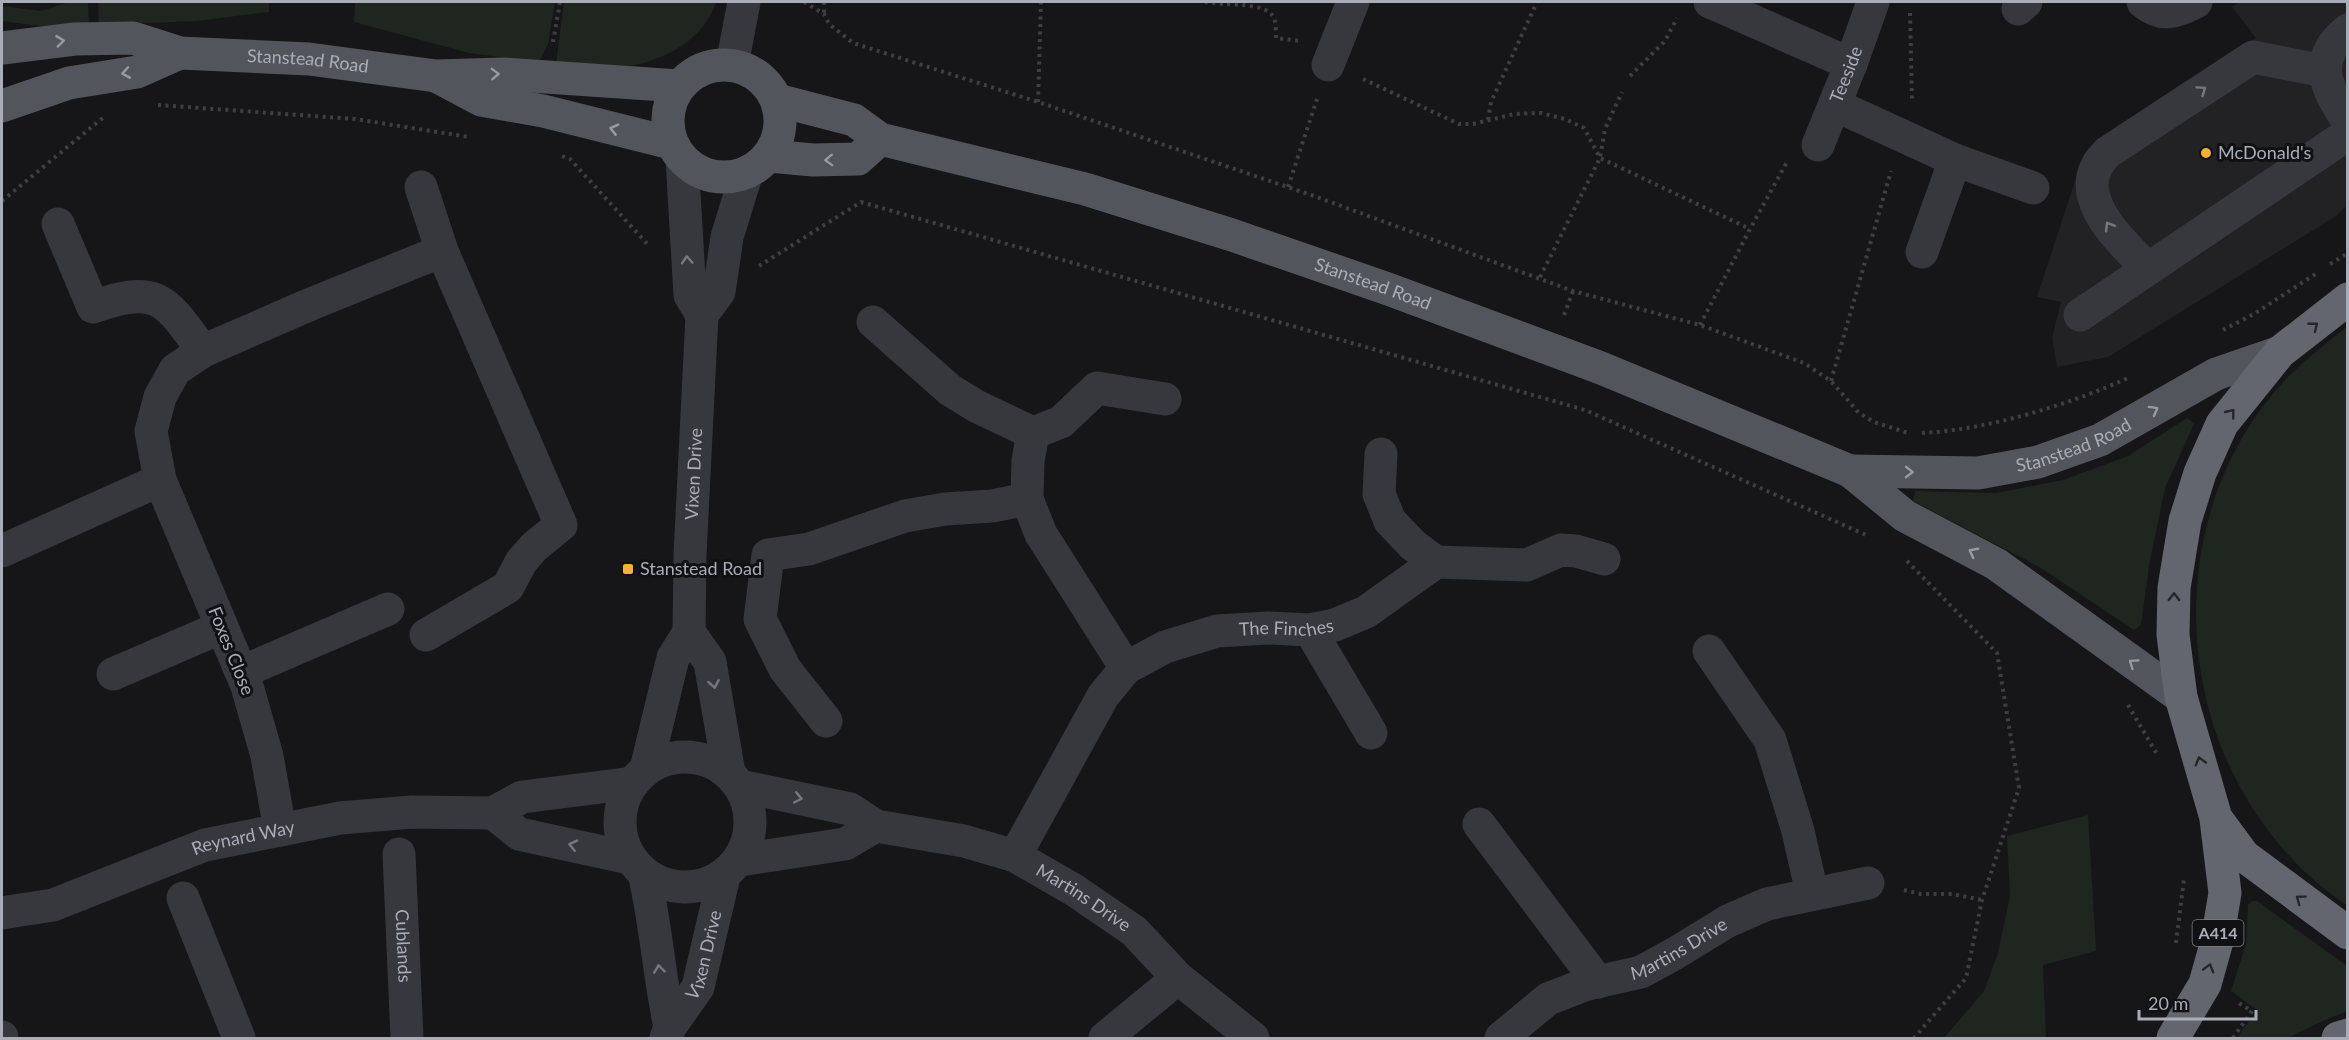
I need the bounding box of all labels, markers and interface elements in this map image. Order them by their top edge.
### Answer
one-way arrow [55,36,64,48]
street label: Teeside [1824,43,1866,106]
street label: Stanstead Road [246,44,370,77]
one-way arrow [121,67,130,79]
one-way arrow [490,68,499,81]
one-way arrow [2195,86,2206,97]
one-way arrow [609,124,619,137]
place label: McDonald's [2218,141,2312,163]
marker: McDonald's [2199,146,2213,160]
one-way arrow [825,153,834,166]
one-way arrow [2104,222,2116,232]
street label: Stanstead Road [1312,252,1435,314]
one-way arrow [681,255,694,264]
one-way arrow [2307,322,2318,333]
one-way arrow [2148,405,2158,417]
one-way arrow [2224,409,2235,420]
street label: Stanstead Road [2014,413,2135,476]
street label: Vixen Drive [680,427,706,520]
one-way arrow [1904,466,1913,478]
one-way arrow [1969,548,1980,559]
place label: Stanstead Road [640,557,762,579]
marker: Stanstead Road [621,562,635,576]
one-way arrow [2168,592,2180,601]
street label: Foxes Close [204,603,260,698]
street label: The Finches [1238,614,1336,640]
one-way arrow [2129,659,2140,670]
one-way arrow [707,678,720,688]
one-way arrow [2195,756,2207,767]
one-way arrow [792,791,802,804]
street label: Reynard Way [188,815,297,859]
one-way arrow [569,840,579,853]
street label: Martins Drive [1032,859,1135,936]
one-way arrow [2295,895,2306,906]
street label: Vixen Drive [680,908,726,1004]
street label: Cublands [391,909,417,983]
street label: Martins Drive [1628,912,1731,984]
road number: A414 [2192,920,2244,946]
one-way arrow [2202,963,2214,974]
one-way arrow [653,965,666,974]
scale bar [2139,983,2256,1021]
text: 20 m [2148,992,2188,1014]

